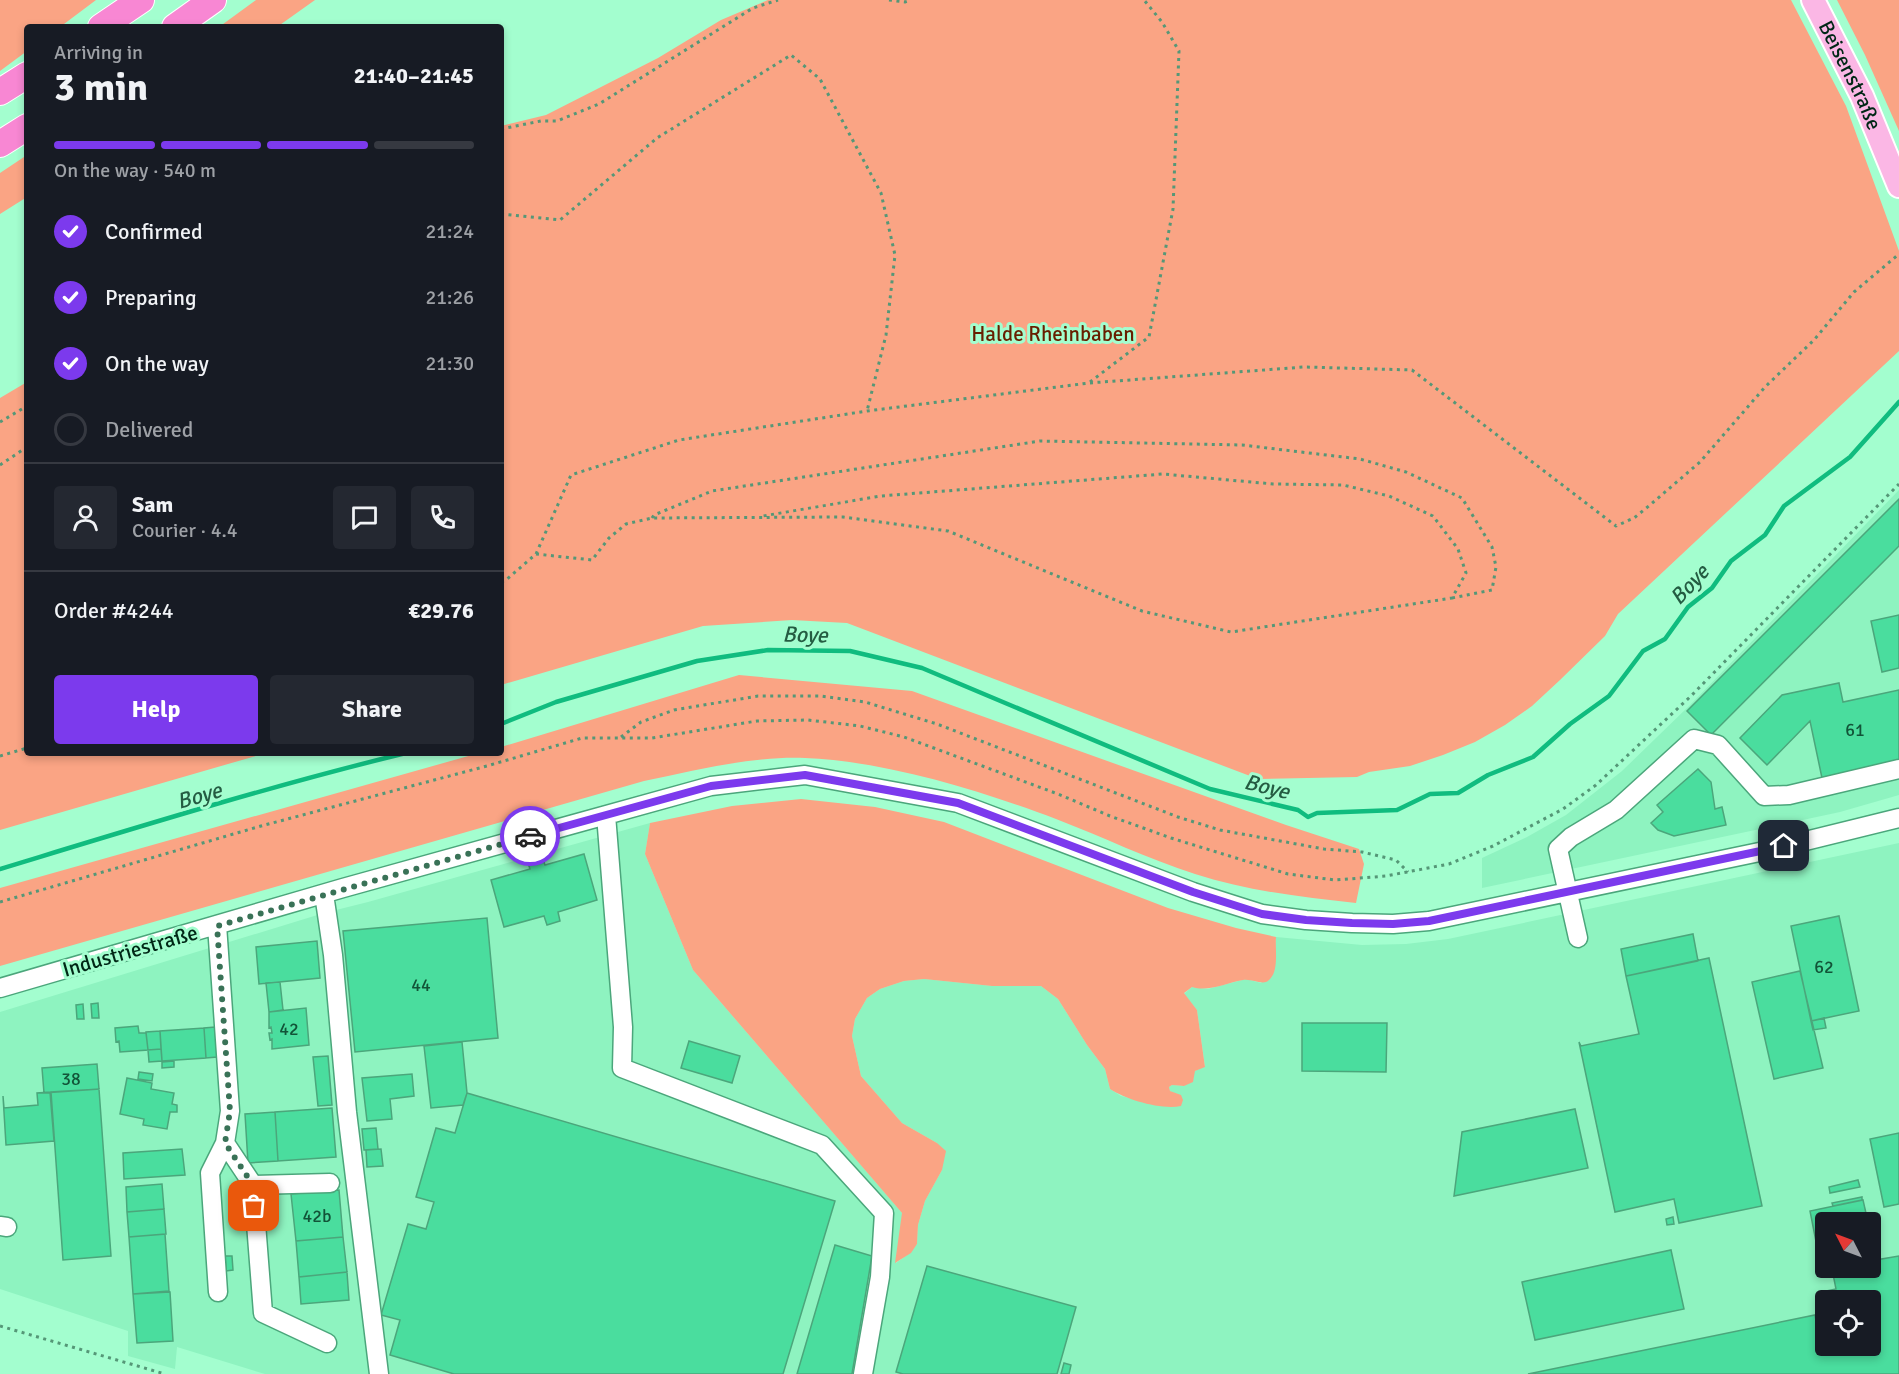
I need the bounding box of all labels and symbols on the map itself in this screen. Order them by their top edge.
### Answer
street label: Beisenstraße [1813,16,1888,134]
park label: Halde Rheinbaben [971,321,1135,347]
water label: Boye [1664,558,1715,610]
water label: Boye [782,621,829,648]
house number: 61 [1845,719,1865,741]
water label: Boye [1242,768,1293,805]
water label: Boye [174,776,226,815]
courier [500,806,560,866]
pin [1758,820,1809,871]
street label: Industriestraße [59,919,201,983]
house number: 62 [1814,956,1834,978]
house number: 44 [411,974,431,996]
house number: 42 [279,1018,299,1040]
house number: 38 [61,1068,81,1090]
pin [228,1180,279,1231]
house number: 42b [303,1205,331,1227]
north arrow [1815,1212,1881,1278]

